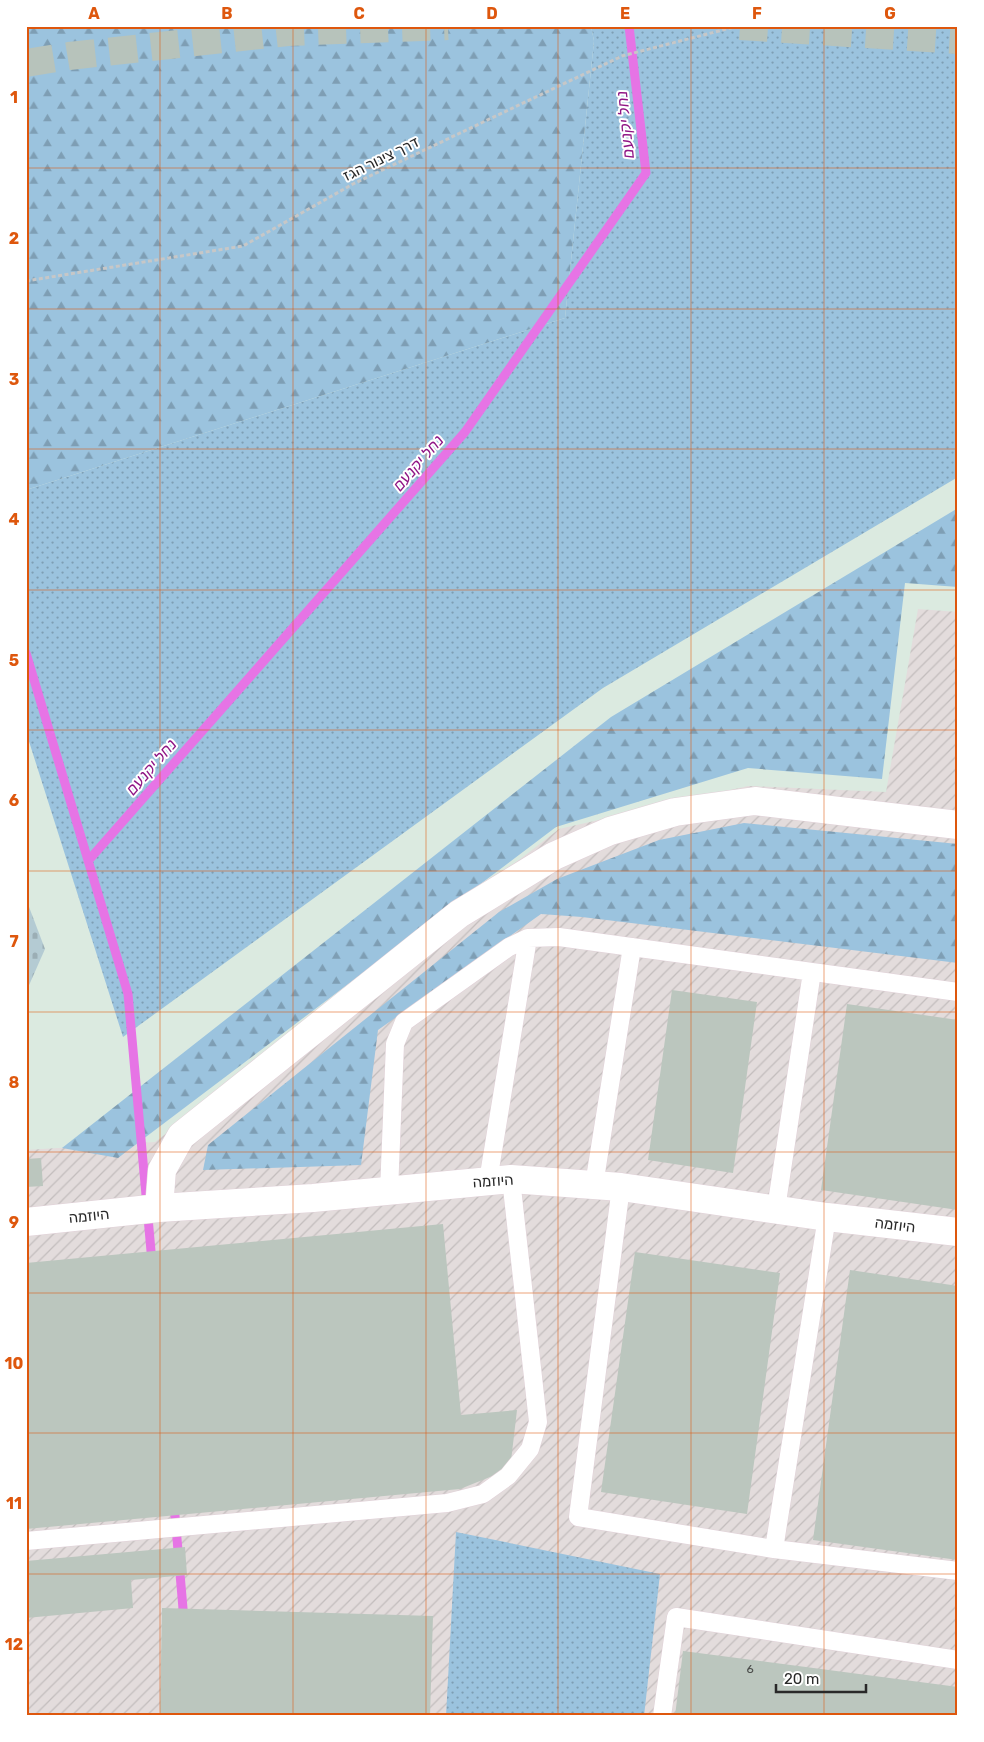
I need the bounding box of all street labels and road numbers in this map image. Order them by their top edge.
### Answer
street label: דרך צינור הגז [340,133,422,185]
street label: היוזמה [472,1171,514,1191]
street label: היוזמה [68,1205,110,1227]
street label: היוזמה [874,1214,916,1236]

